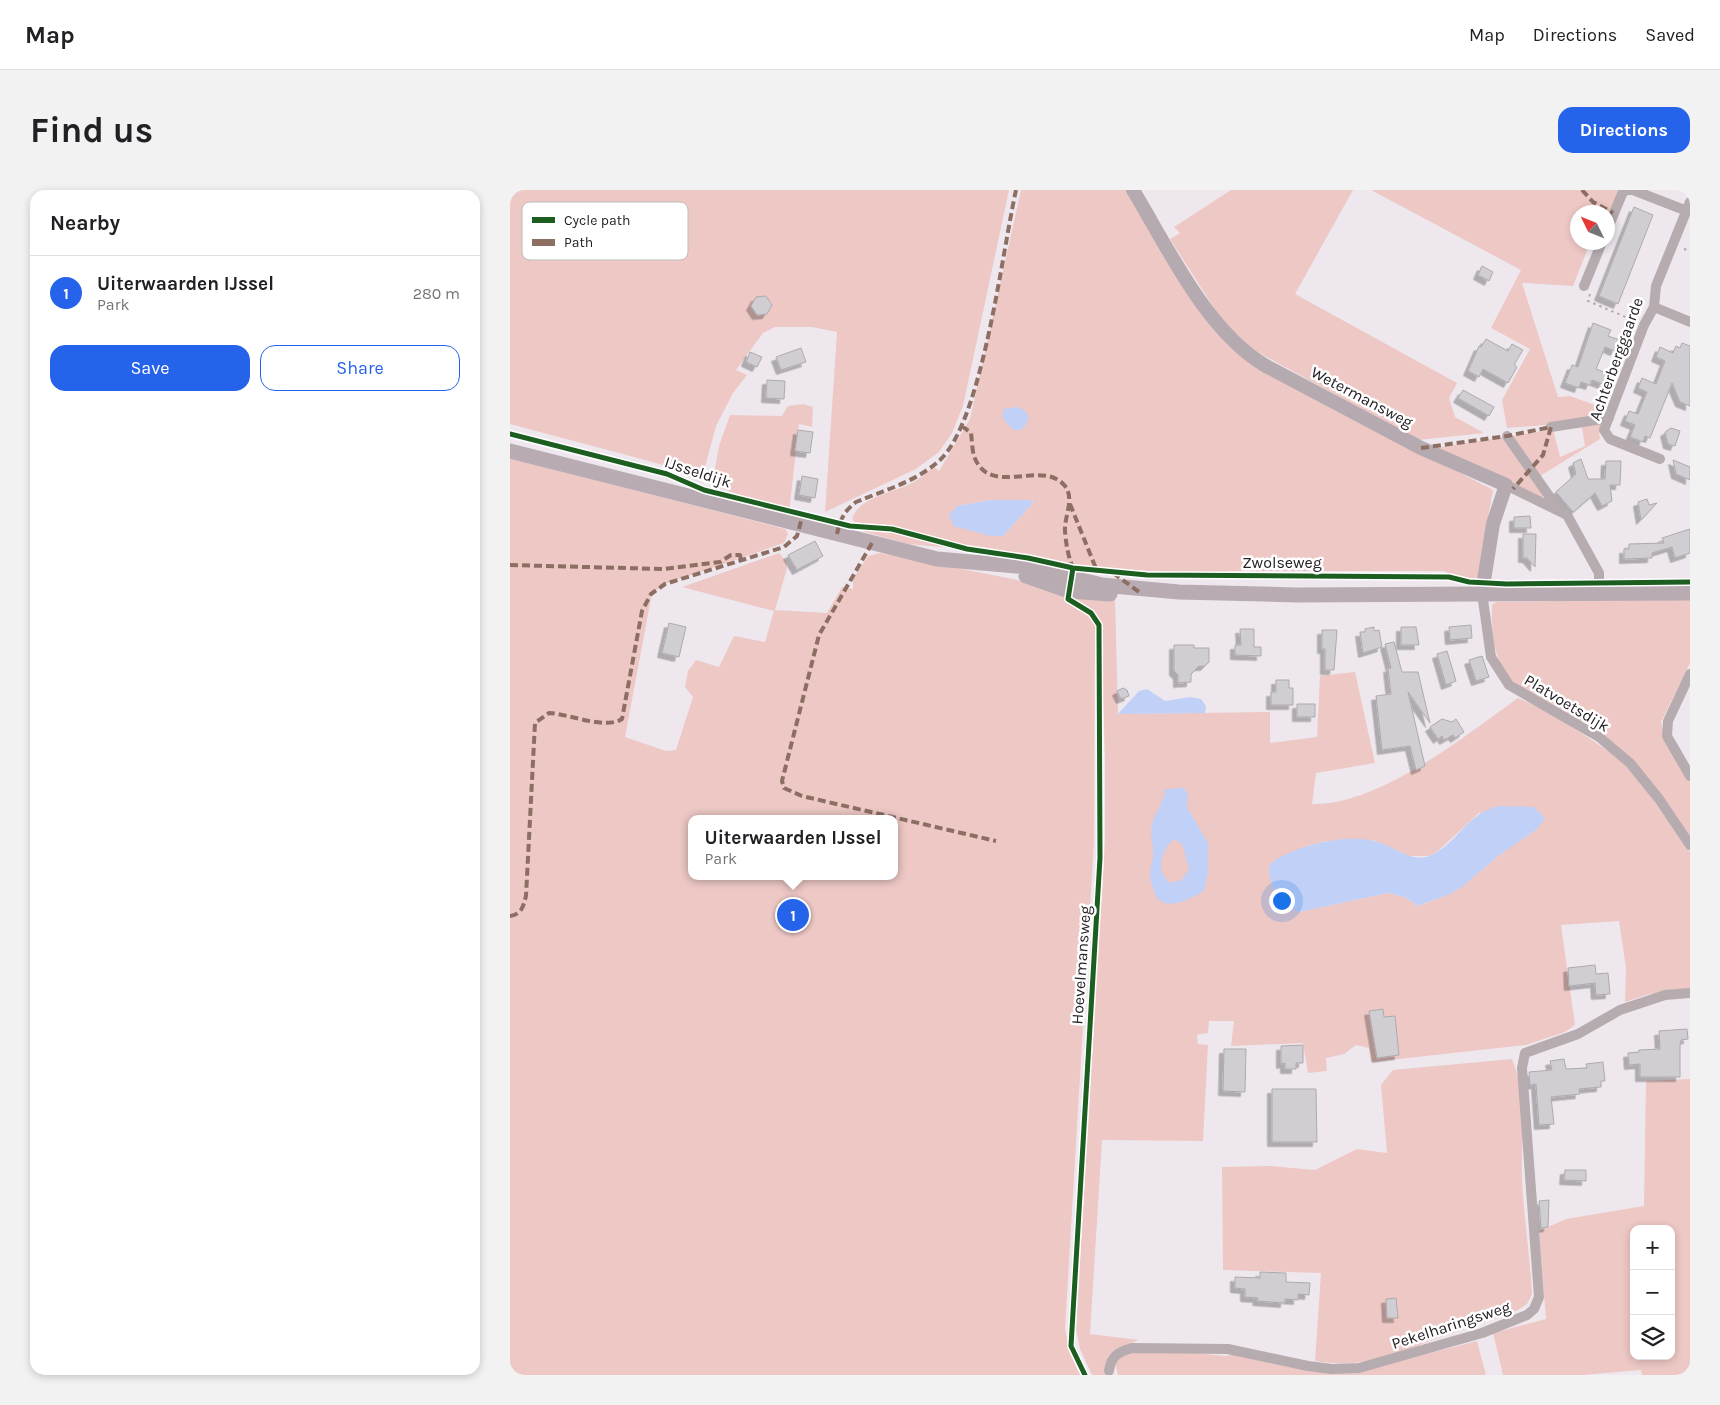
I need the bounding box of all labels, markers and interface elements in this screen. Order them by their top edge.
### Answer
text: Map [25,21,75,49]
text: Map [1469,24,1505,46]
text: Directions [1533,24,1617,46]
text: Saved [1645,24,1695,46]
button: Directions [1558,107,1690,153]
text: Find us [30,110,153,151]
legend [522,202,688,260]
north arrow [1570,205,1615,250]
text: Nearby [50,211,120,235]
text: Cycle path [564,212,630,229]
text: Path [564,234,593,251]
text: Uiterwaarden IJssel [97,273,274,295]
text: 1 [63,284,69,303]
text: 280 m [413,284,460,303]
text: Park [97,295,129,314]
street label: Achterberggaarde [1585,295,1647,423]
button: Save [50,345,250,391]
button: Share [260,345,460,391]
street label: Wetermansweg [1308,362,1416,432]
street label: IJsseldijk [662,452,734,492]
street label: Zwolseweg [1242,553,1322,572]
street label: Platvoetsdijk [1521,670,1613,736]
popup [688,815,898,880]
text: Uiterwaarden IJssel [705,827,881,849]
text: Park [705,849,737,868]
your location [1269,888,1295,914]
pin: 1 [777,896,809,934]
street label: Hoevelmansweg [1067,905,1095,1025]
map controls [1630,1225,1675,1360]
button: + [1630,1225,1675,1270]
button: − [1630,1270,1675,1315]
street label: Pekelharingsweg [1389,1297,1513,1353]
button: layers [1630,1315,1675,1360]

